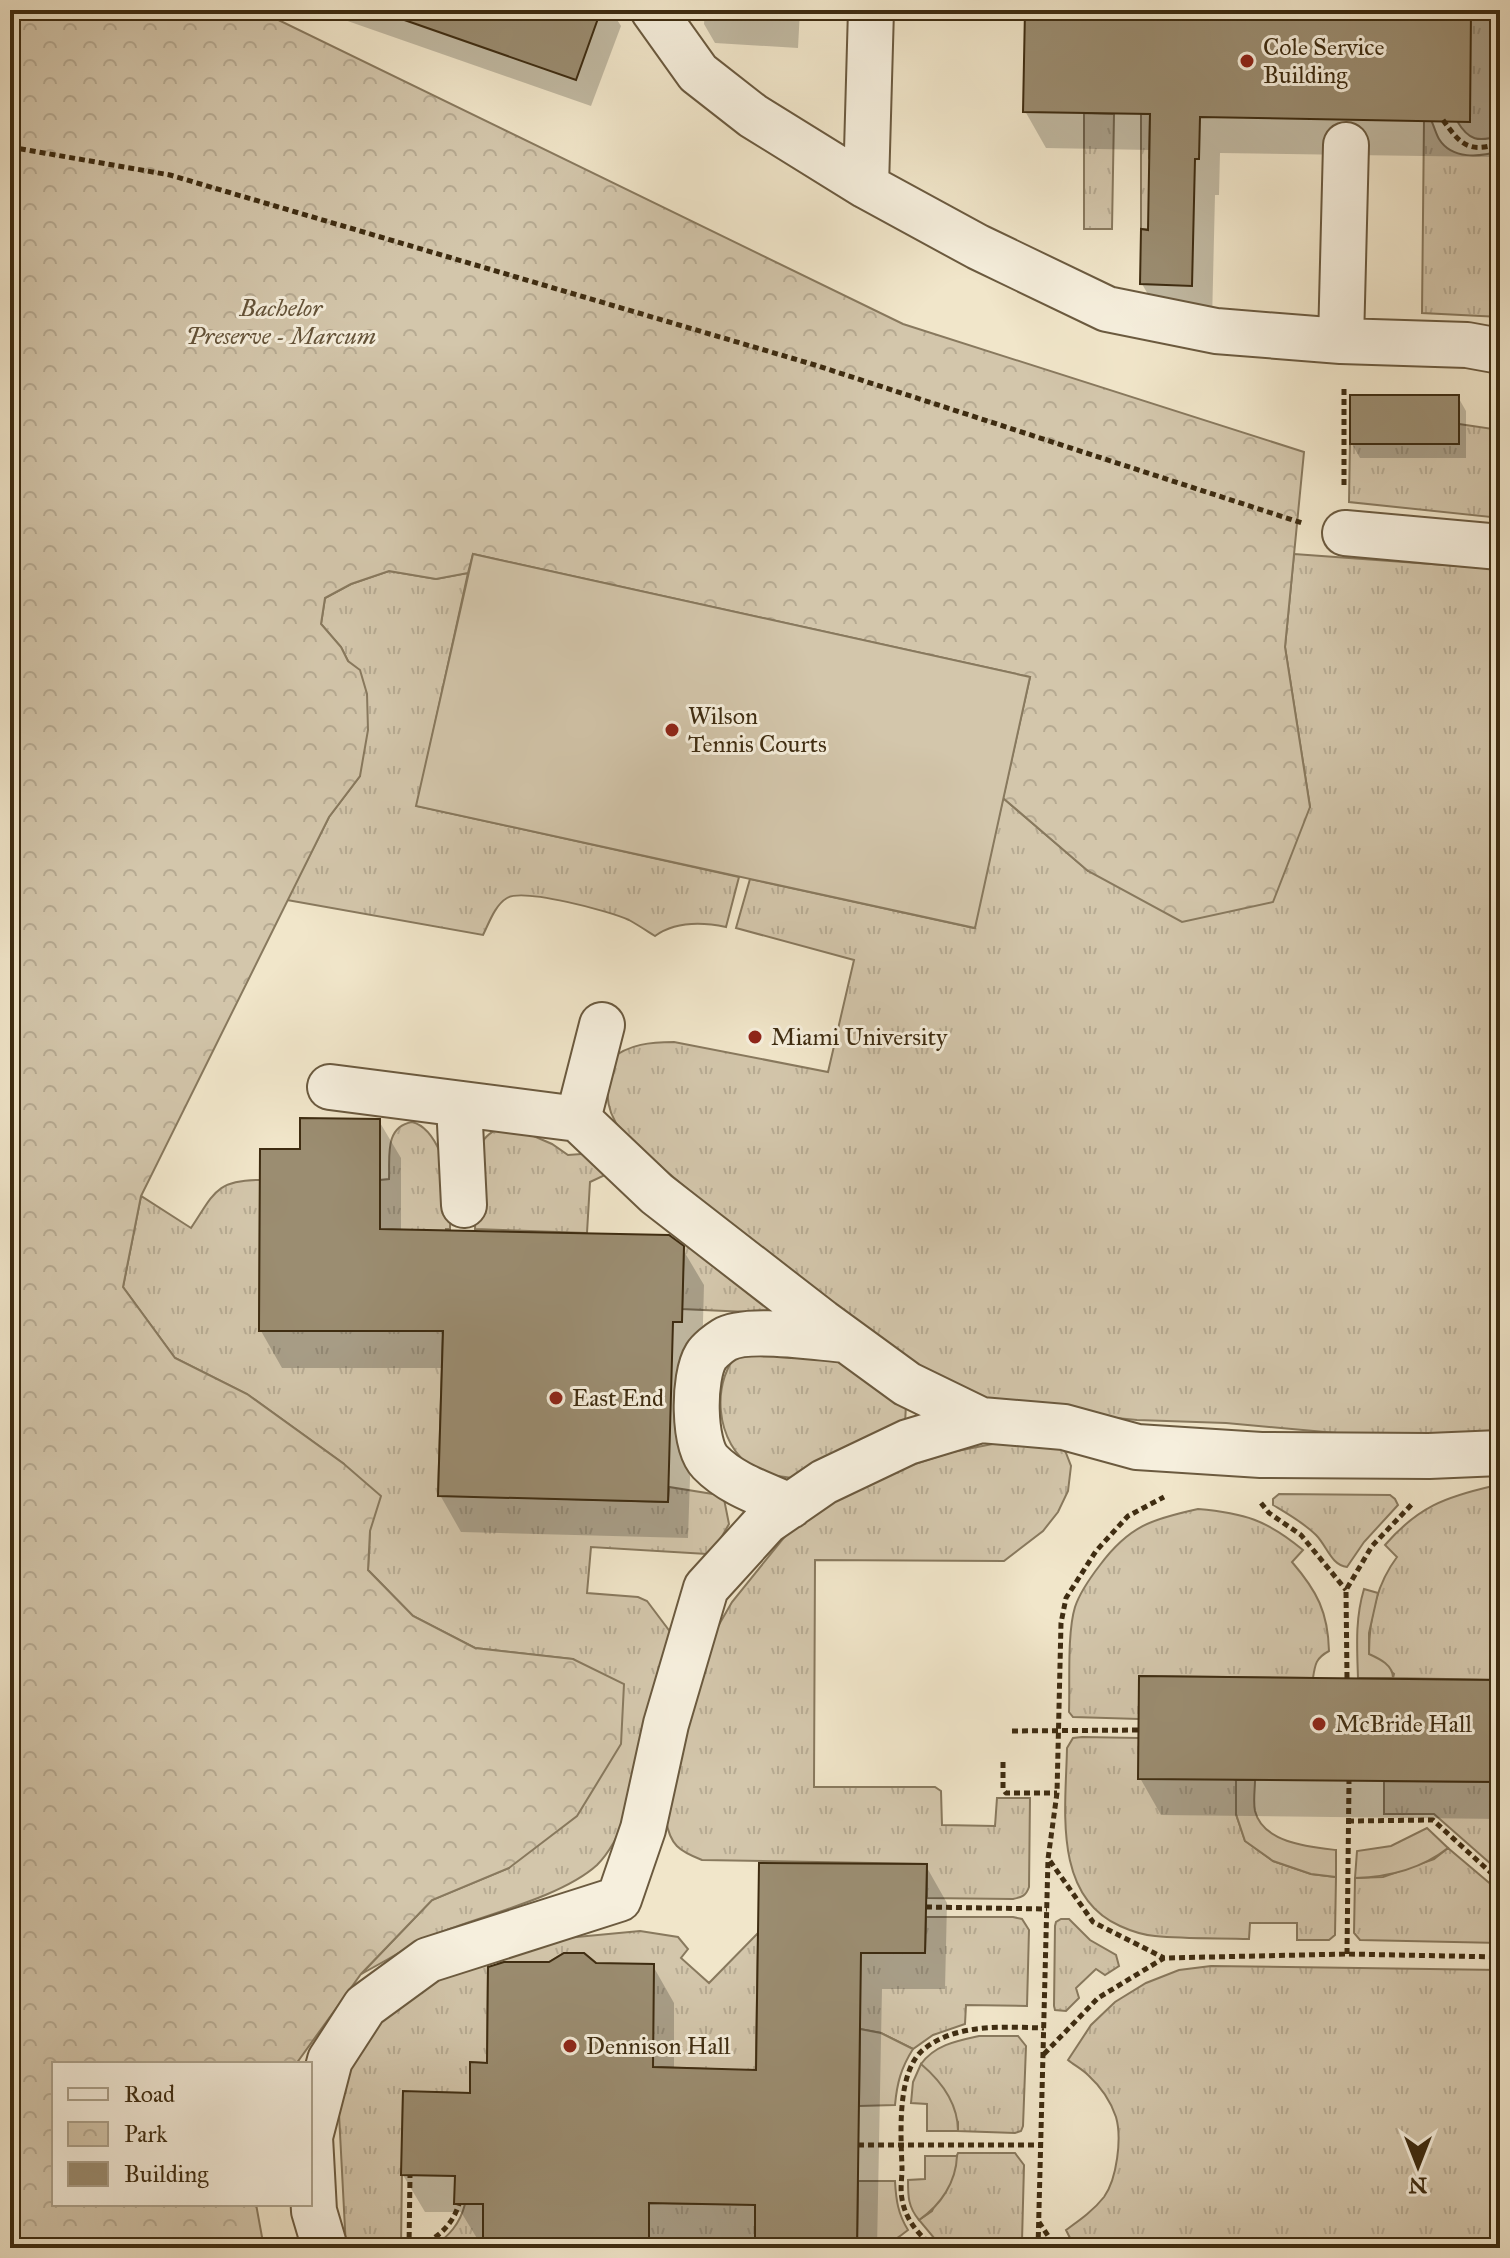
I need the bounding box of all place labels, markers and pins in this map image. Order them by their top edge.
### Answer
place label: Cole Service Building [1263,32,1384,90]
marker: Cole Service Building [1238,52,1256,70]
place label: Wilson Tennis Courts [688,701,827,759]
marker: Wilson Tennis Courts [663,721,681,739]
place label: Miami University [771,1022,948,1052]
marker: Miami University [746,1028,764,1046]
place label: East End [572,1383,664,1413]
marker: East End [547,1389,565,1407]
place label: McBride Hall [1335,1709,1472,1739]
marker: McBride Hall [1310,1715,1328,1733]
place label: Dennison Hall [586,2031,731,2061]
marker: Dennison Hall [561,2037,579,2055]

